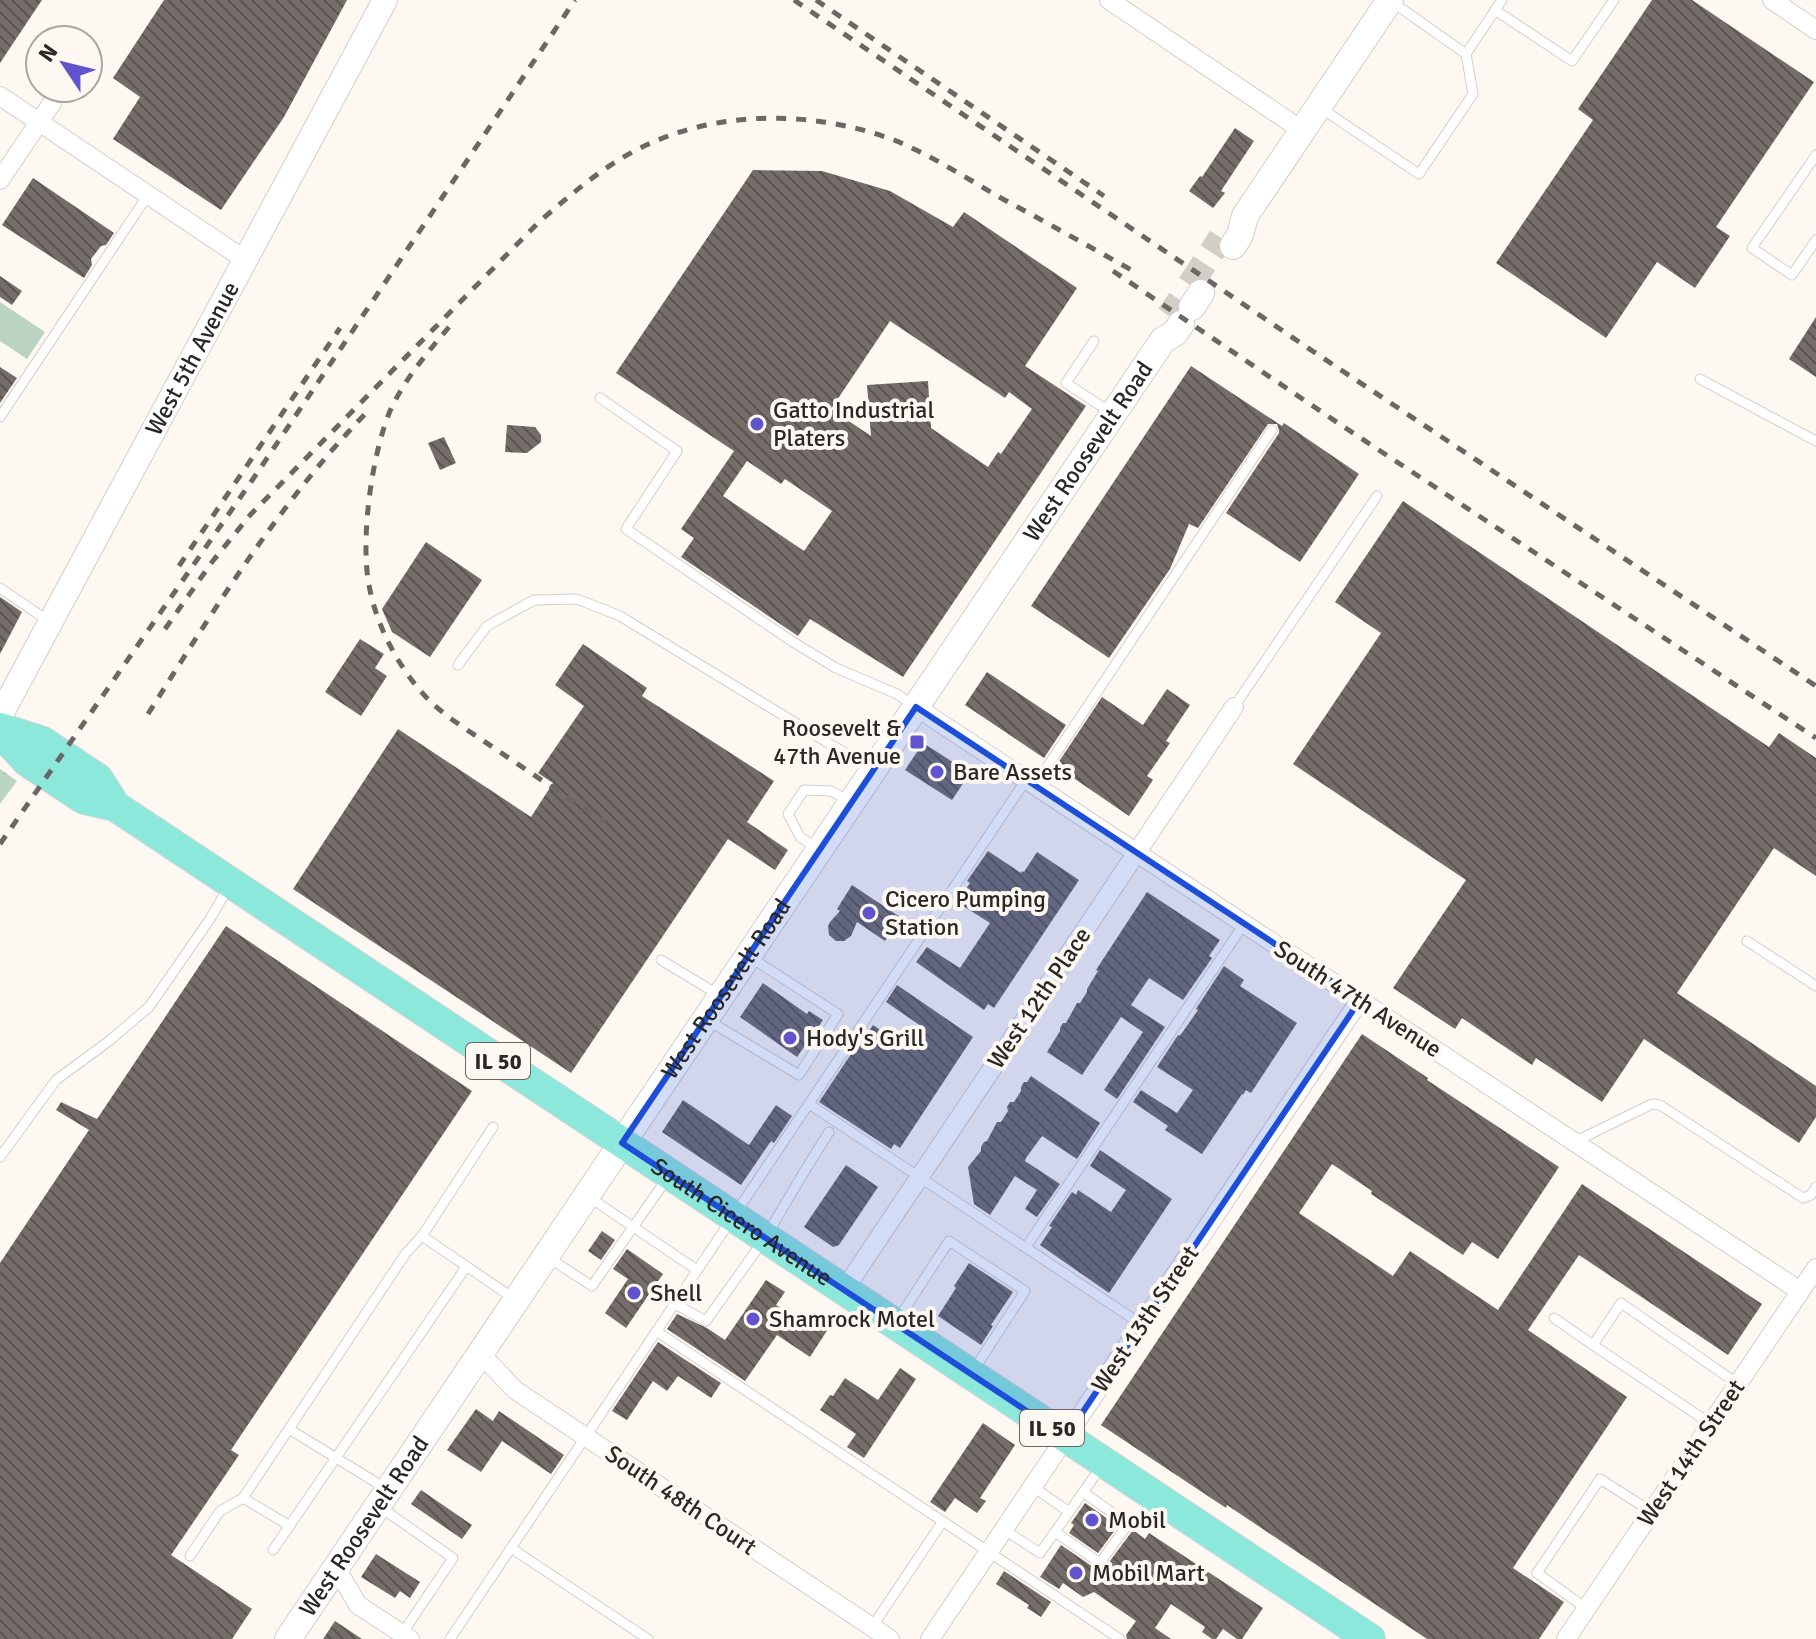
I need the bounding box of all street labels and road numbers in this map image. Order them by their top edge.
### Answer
street label: West 5th Avenue [139,276,246,441]
street label: West Roosevelt Road [1017,355,1160,547]
street label: West Roosevelt Road [655,893,797,1085]
street label: West 12th Place [981,922,1097,1074]
street label: South 47th Avenue [1269,934,1447,1064]
road number: IL 50 [466,1043,530,1079]
street label: South Cicero Avenue [645,1151,838,1293]
street label: West 13th Street [1085,1240,1205,1398]
street label: West 14th Street [1631,1374,1751,1532]
road number: IL 50 [1020,1410,1084,1446]
street label: West Roosevelt Road [292,1430,435,1622]
street label: South 48th Court [600,1438,762,1562]

